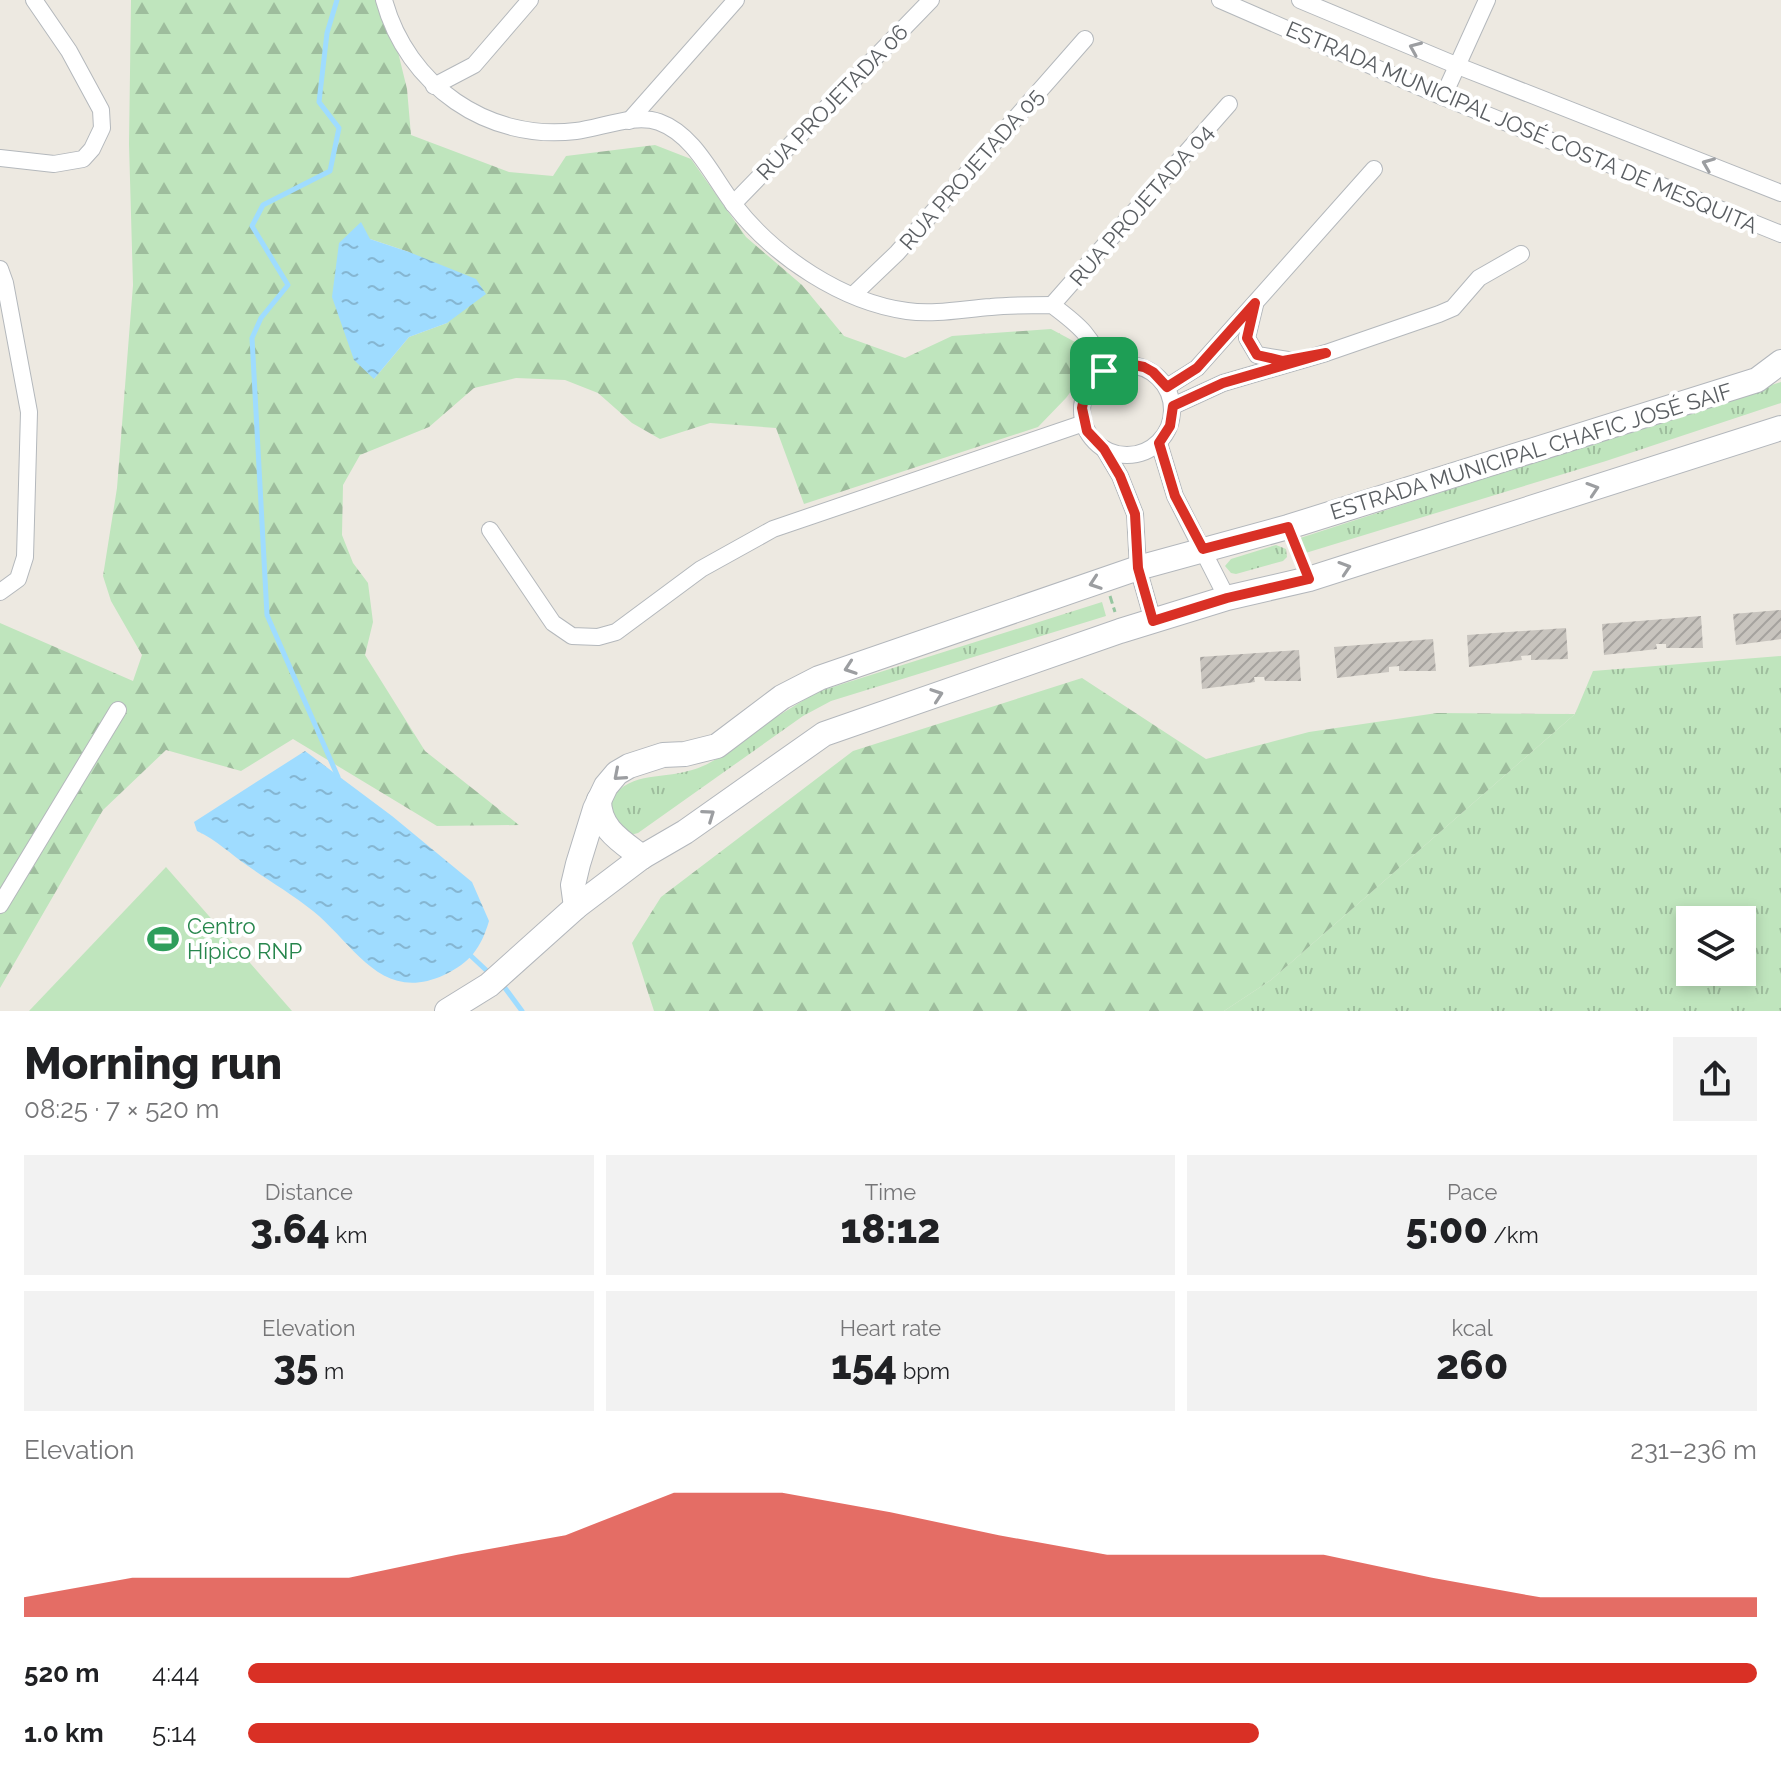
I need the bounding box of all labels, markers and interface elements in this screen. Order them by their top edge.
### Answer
street label: ESTRADA MUNICIPAL JOSÉ COSTA DE MESQUITA [1282,15,1762,239]
street label: RUA PROJETADA 06 [751,19,913,185]
one-way arrow [1409,41,1423,57]
street label: RUA PROJETADA 05 [894,83,1048,255]
street label: RUA PROJETADA 04 [1064,119,1218,291]
one-way arrow [1702,158,1716,174]
pin [1070,337,1138,405]
icon: arrive [1082,349,1126,393]
street label: ESTRADA MUNICIPAL CHAFIC JOSÉ SAIF [1327,377,1735,525]
one-way arrow [1585,482,1599,498]
one-way arrow [1337,561,1351,577]
one-way arrow [1089,574,1103,590]
one-way arrow [843,659,857,675]
one-way arrow [929,688,943,705]
one-way arrow [613,765,628,780]
one-way arrow [700,810,714,825]
map controls [1676,906,1756,986]
button: layers [1676,906,1756,986]
place label: Centro Hípico RNP [187,913,302,964]
sports icon: Centro Hípico RNP [146,922,180,956]
button: share [1673,1037,1757,1121]
text: Morning run [24,1038,282,1089]
text: 08:25 · 7 × 520 m [24,1094,219,1124]
text: Distance [265,1179,353,1205]
text: Time [865,1179,916,1205]
text: Pace [1447,1179,1497,1205]
text: 3.64 [250,1205,330,1252]
text: 18:12 [841,1205,940,1252]
text: 5:00 [1406,1205,1488,1252]
text: km [330,1222,367,1248]
text: /km [1488,1222,1539,1248]
text: Elevation [262,1315,356,1341]
text: Heart rate [840,1315,941,1341]
text: kcal [1452,1315,1493,1341]
text: 35 [273,1341,318,1388]
text: 154 [831,1341,897,1388]
text: 260 [1436,1341,1508,1388]
text: m [318,1358,344,1384]
text: bpm [897,1358,950,1384]
text: Elevation [24,1435,134,1465]
text: 231–236 m [1630,1435,1757,1465]
text: 520 m [24,1658,99,1688]
text: 4:44 [152,1658,199,1688]
text: 1.0 km [24,1718,104,1748]
text: 5:14 [152,1718,196,1748]

